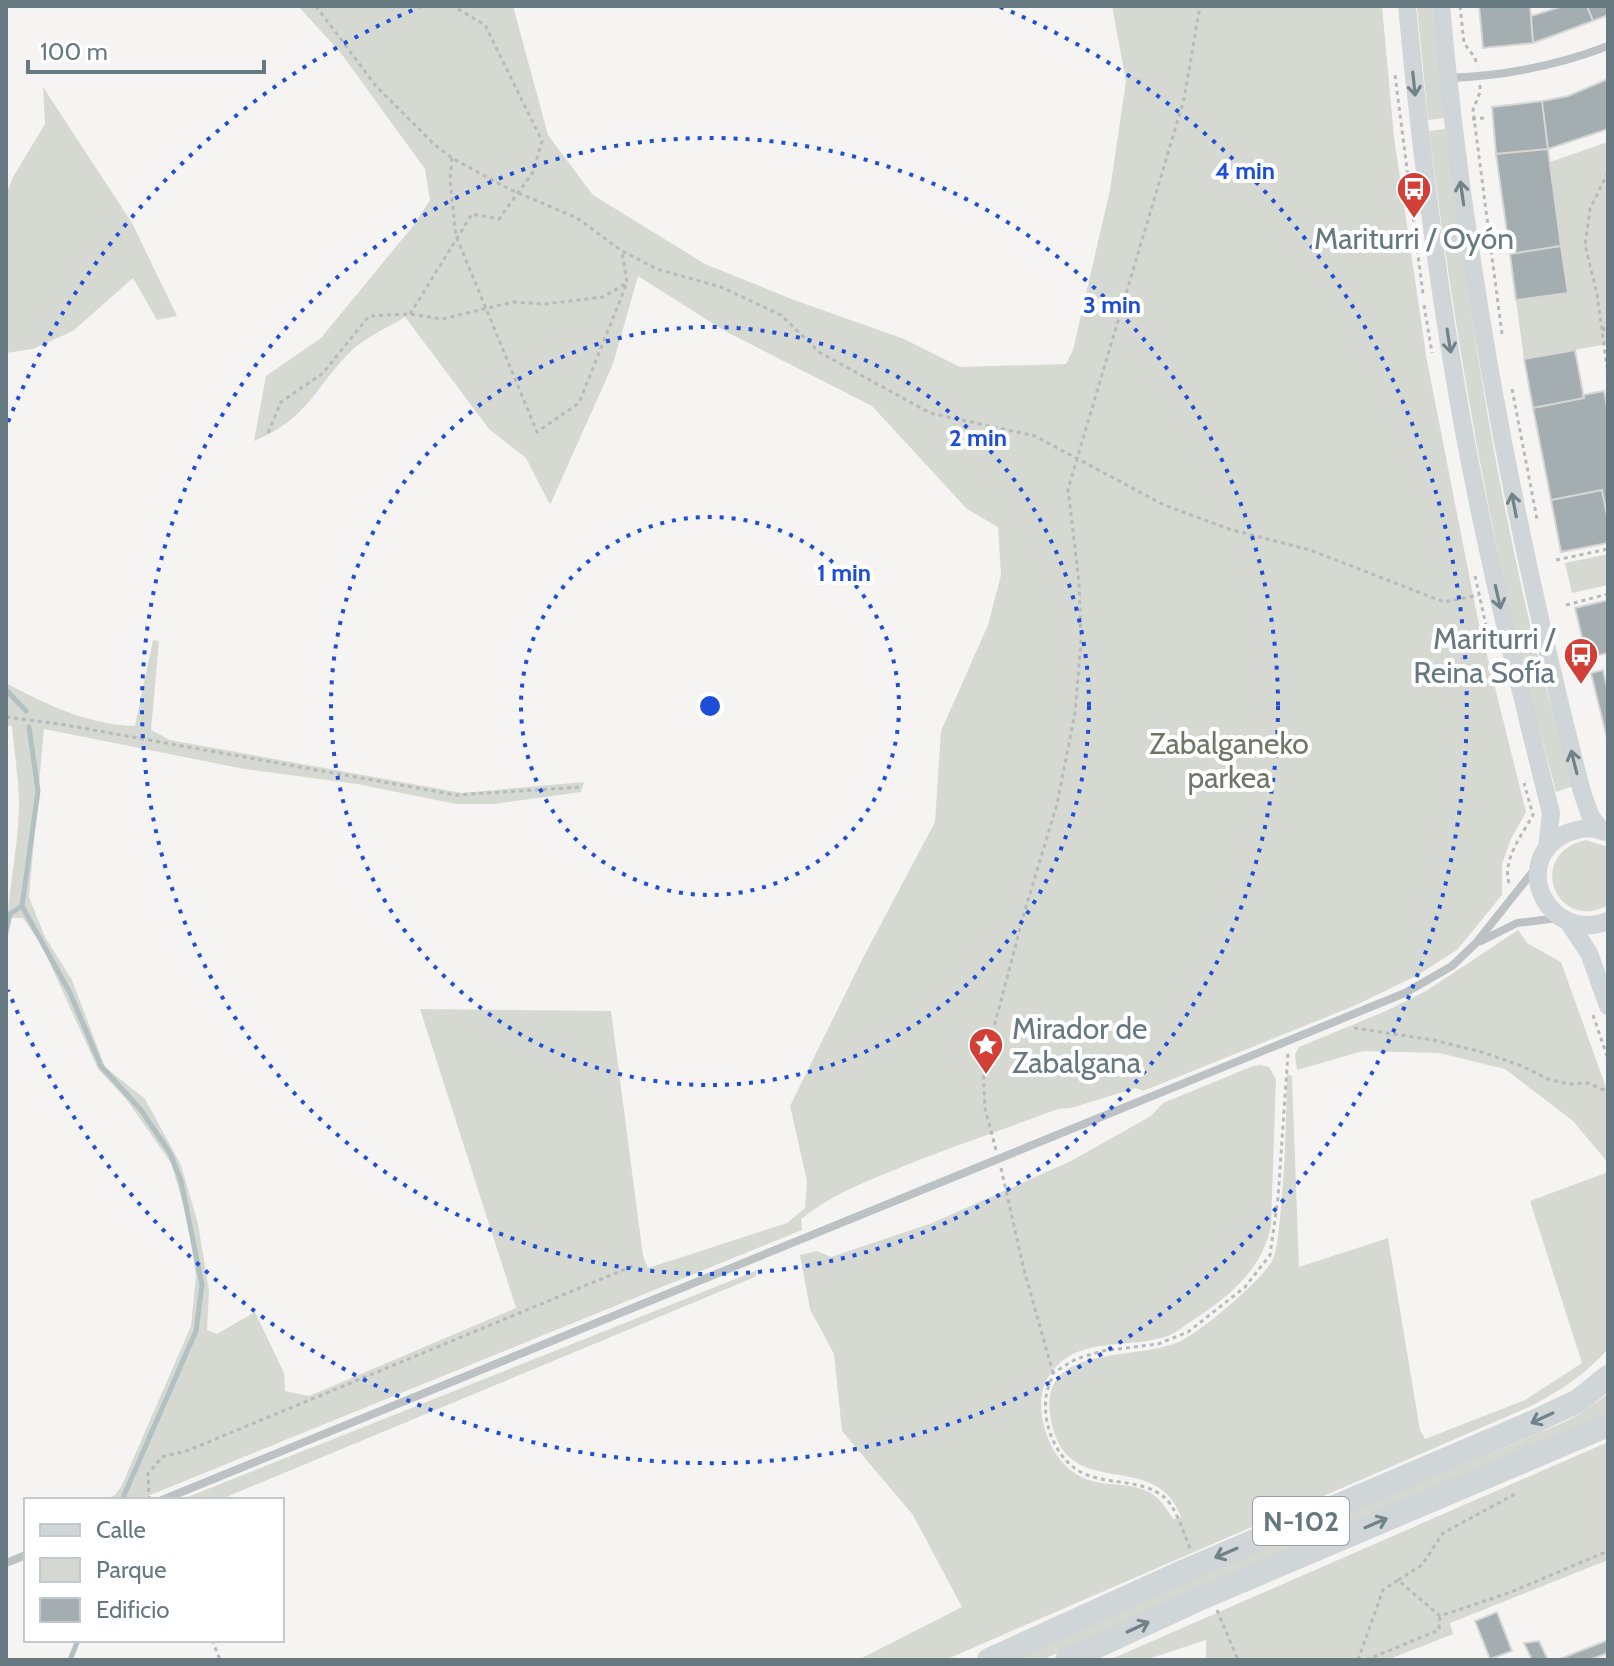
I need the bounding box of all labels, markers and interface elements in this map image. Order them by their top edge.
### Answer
scale bar [28,24,264,74]
text: 100 m [40,37,108,66]
one-way arrow [1407,70,1422,97]
text: 4 min [1215,156,1275,185]
bus stop icon: Mariturri / Oyón [1395,170,1433,220]
one-way arrow [1454,181,1469,207]
place label: Mariturri / Oyón [1314,220,1514,257]
text: 3 min [1083,290,1141,319]
one-way arrow [1442,328,1457,353]
text: 2 min [949,423,1007,452]
one-way arrow [1506,493,1521,518]
text: 1 min [817,558,871,587]
one-way arrow [1491,583,1506,609]
place label: Mariturri / Reina Sofía [1413,620,1556,691]
bus stop icon: Mariturri / Reina Sofía [1562,636,1600,686]
centre of rings [696,692,724,720]
park label: Zabalganeko parkea [1149,725,1309,796]
one-way arrow [1566,750,1581,775]
place label: Mirador de Zabalgana [1012,1010,1147,1081]
place icon: Mirador de Zabalgana [967,1026,1005,1076]
one-way arrow [1531,1411,1555,1426]
road number: N-102 [1253,1497,1349,1545]
legend [24,1498,284,1642]
text: Calle [96,1515,146,1544]
one-way arrow [1363,1515,1388,1530]
one-way arrow [1214,1547,1239,1562]
text: Parque [96,1555,166,1584]
text: Edificio [96,1595,170,1624]
one-way arrow [1125,1619,1149,1634]

